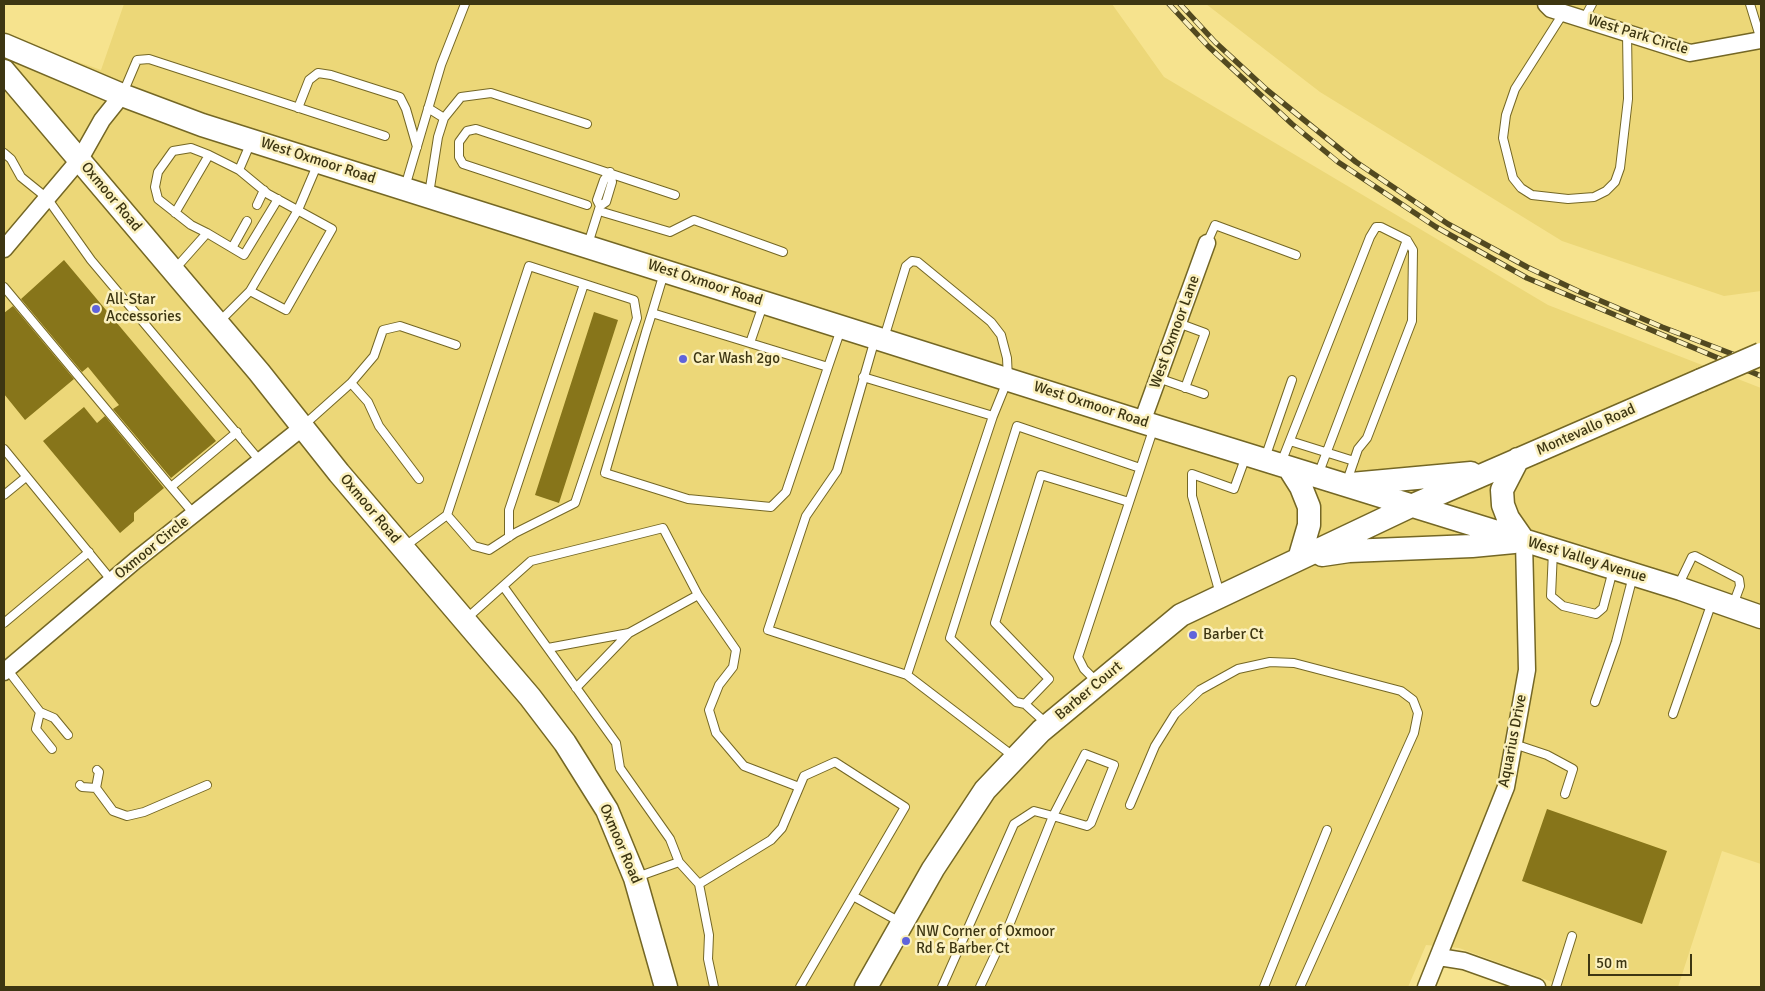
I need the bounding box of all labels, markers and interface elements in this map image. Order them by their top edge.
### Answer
street label: West Park Circle [1586,11,1690,59]
street label: West Oxmoor Road [258,134,378,188]
street label: Oxmoor Road [77,159,145,235]
street label: West Oxmoor Road [645,256,765,310]
street label: West Oxmoor Lane [1146,273,1204,391]
place label: All-Star Accessories [106,291,181,326]
marker: All-Star Accessories [90,303,102,315]
place label: Car Wash 2go [693,350,780,368]
marker: Car Wash 2go [677,353,689,365]
street label: West Oxmoor Road [1031,378,1151,432]
street label: Montevallo Road [1534,400,1638,460]
street label: Oxmoor Road [336,471,404,547]
street label: Oxmoor Circle [111,513,193,583]
street label: West Valley Avenue [1525,533,1649,587]
place label: Barber Ct [1203,626,1264,644]
marker: Barber Ct [1187,629,1199,641]
street label: Barber Court [1052,658,1126,724]
street label: Aquarius Drive [1495,693,1531,789]
street label: Oxmoor Road [595,801,645,887]
place label: NW Corner of Oxmoor Rd & Barber Ct [916,923,1055,958]
marker: NW Corner of Oxmoor Rd & Barber Ct [900,935,912,947]
scale bar [1590,944,1694,976]
text: 50 m [1596,954,1627,972]

